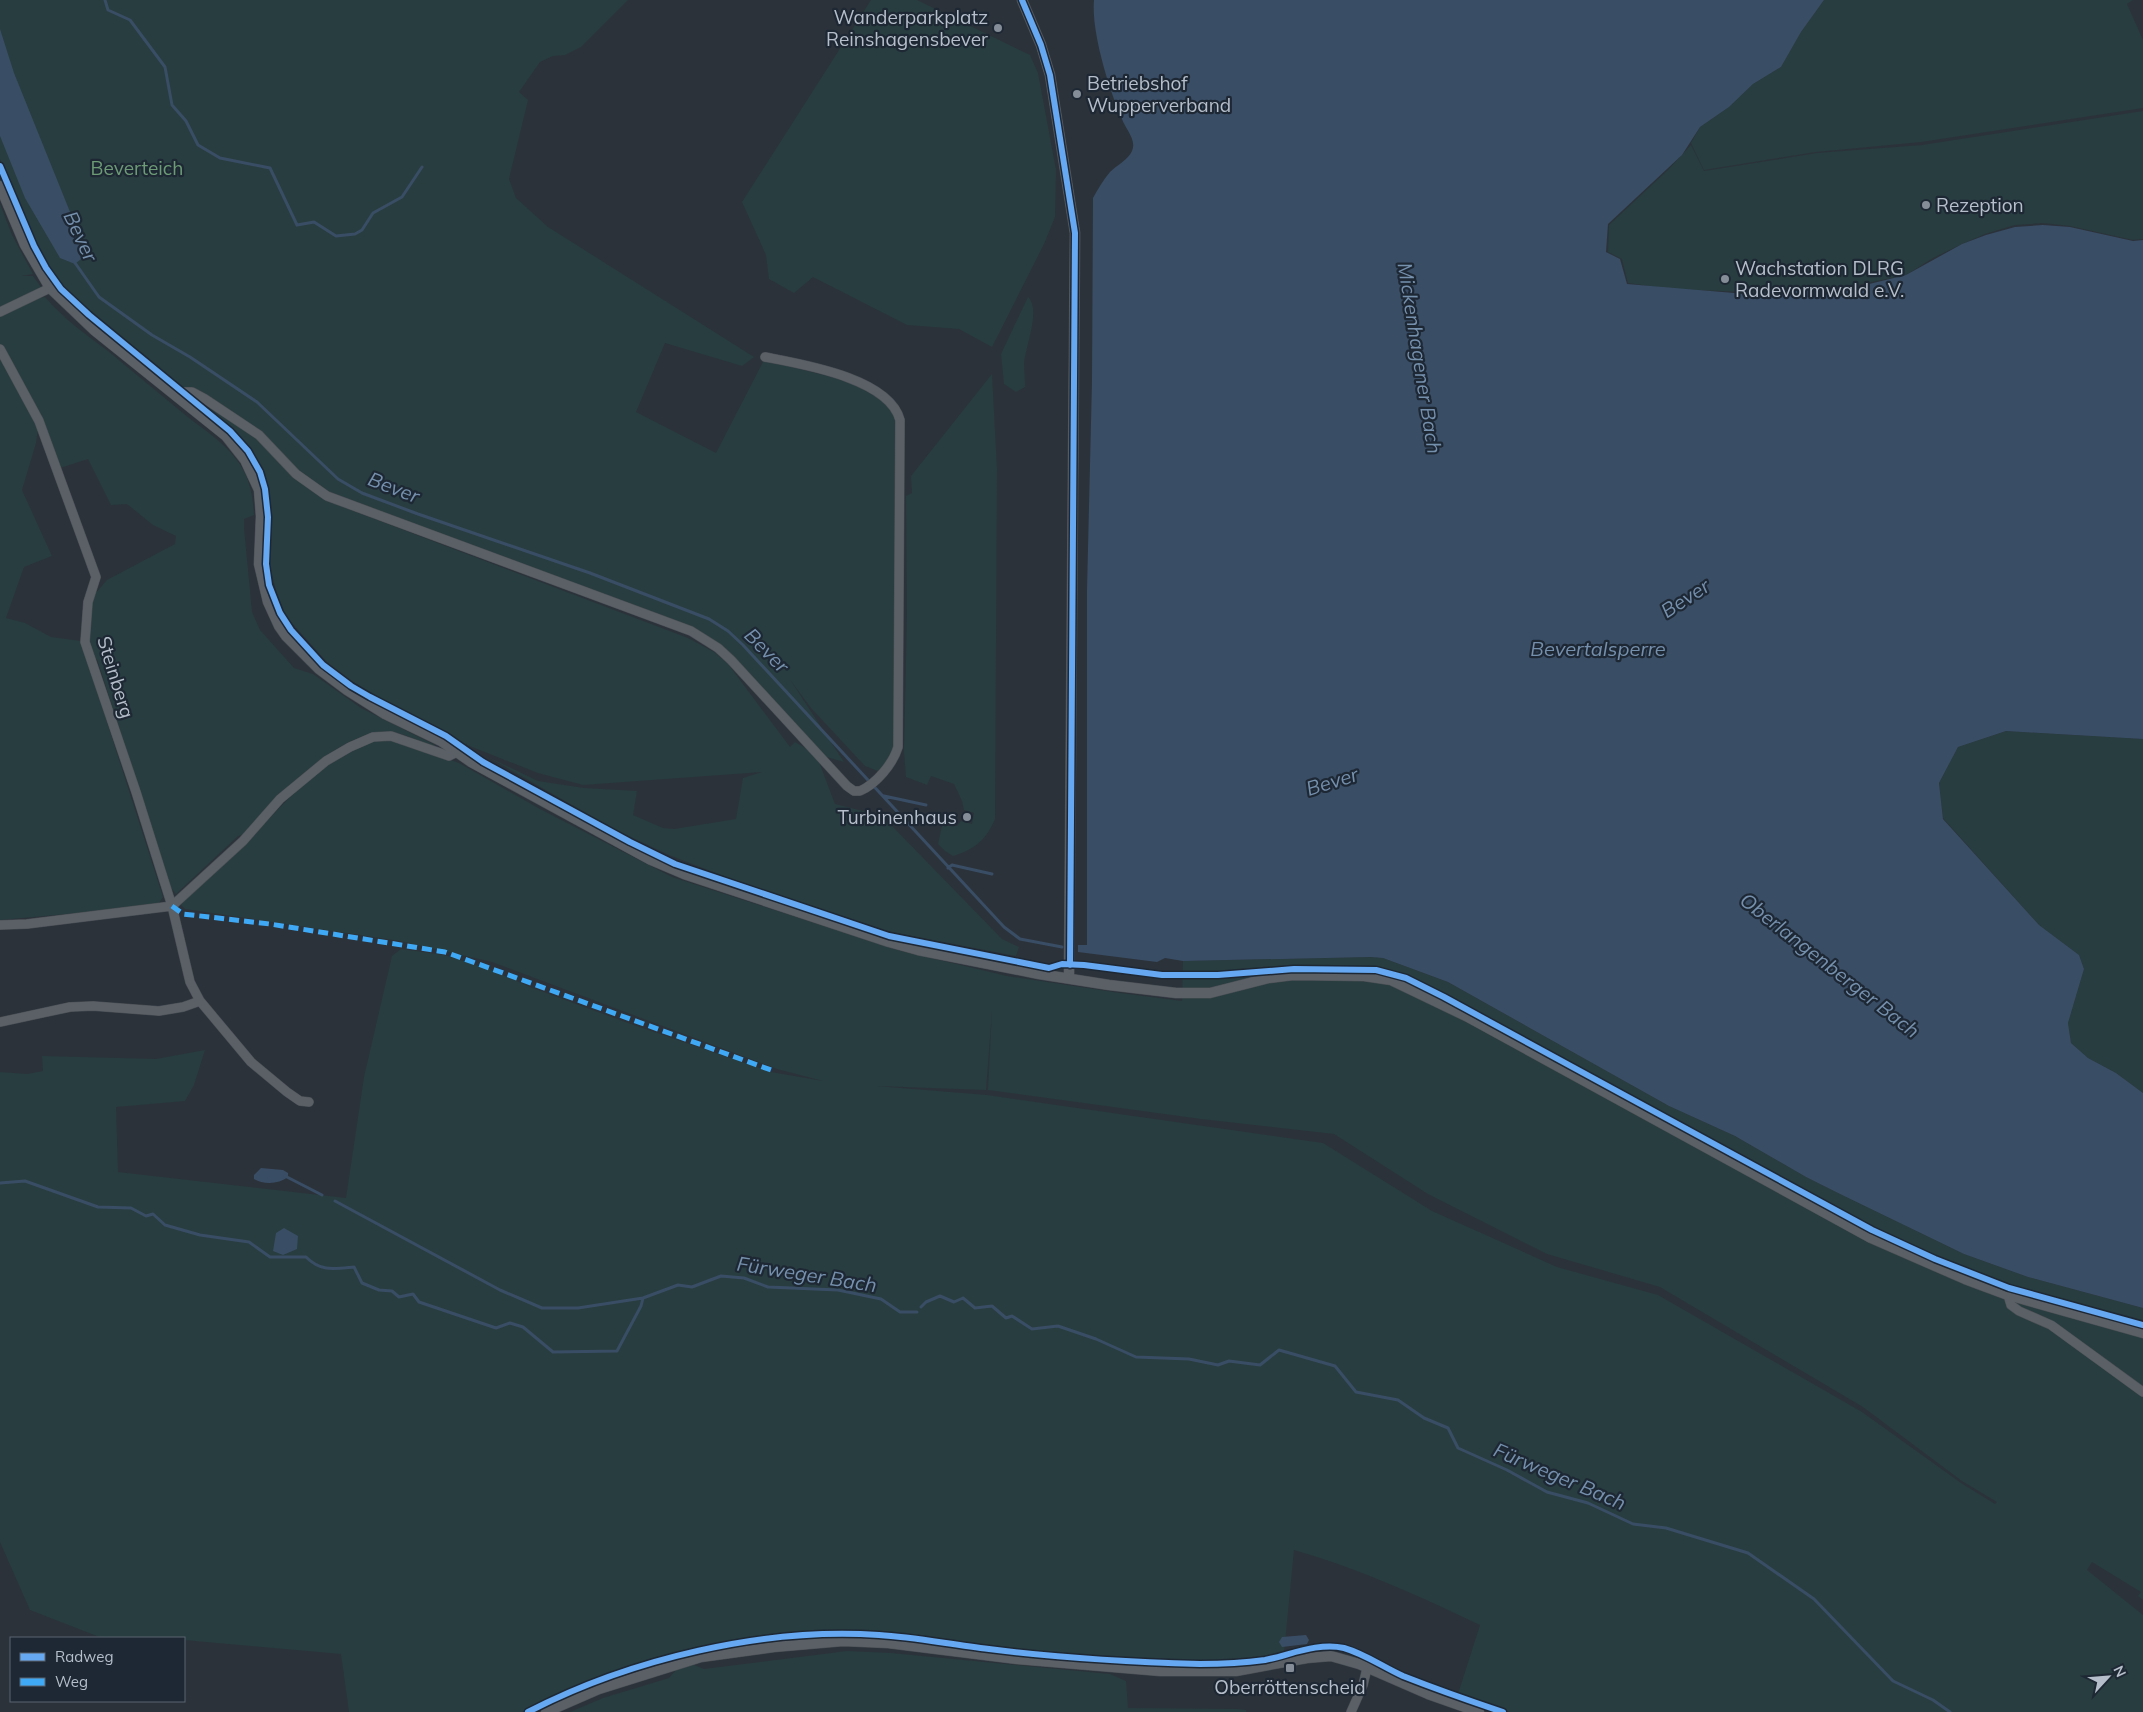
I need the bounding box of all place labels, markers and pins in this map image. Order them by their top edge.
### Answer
place label: Wanderparkplatz Reinshagensbever [826,5,988,51]
marker: Wanderparkplatz Reinshagensbever [992,22,1004,34]
place label: Betriebshof Wupperverband [1087,71,1231,117]
marker: Betriebshof Wupperverband [1071,88,1083,100]
place label: Rezeption [1936,193,2024,217]
marker: Rezeption [1920,199,1932,211]
place label: Wachstation DLRG Radevormwald e.V. [1735,256,1904,302]
marker: Wachstation DLRG Radevormwald e.V. [1719,273,1731,285]
place label: Turbinenhaus [838,805,957,829]
marker: Turbinenhaus [961,811,973,823]
marker: Oberröttenscheid [1284,1662,1296,1674]
place label: Oberröttenscheid [1214,1675,1366,1699]

